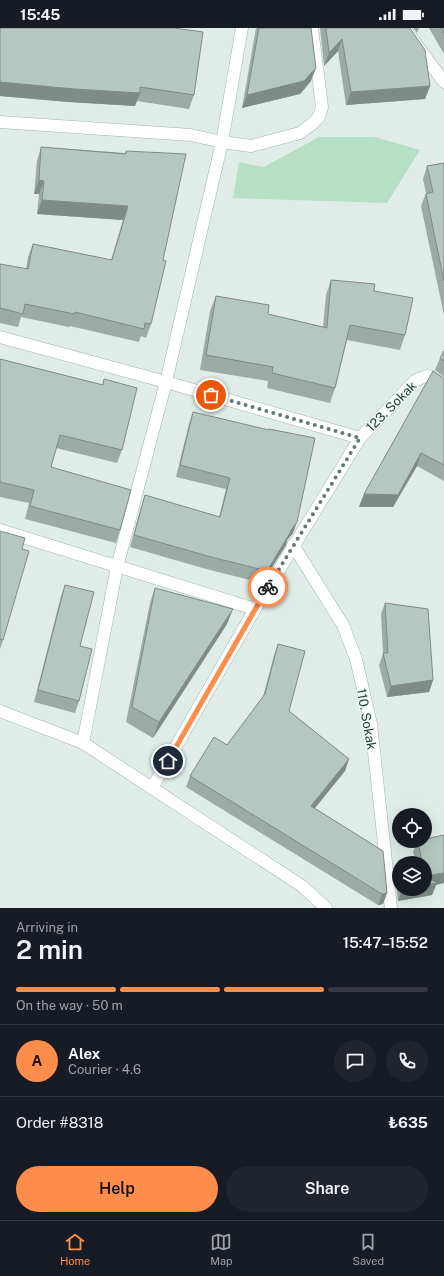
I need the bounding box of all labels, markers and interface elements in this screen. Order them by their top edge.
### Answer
text: 15:45 [20,6,60,23]
pin [194,378,228,412]
street label: 123. Sokak [363,378,420,435]
icon: bag [200,384,222,406]
courier [248,567,288,607]
icon: bike [257,576,279,598]
street label: 110. Sokak [354,687,379,751]
pin [151,744,185,778]
icon: home [157,750,179,772]
map controls [392,808,432,896]
button: locate [392,808,432,848]
button: layers [392,856,432,896]
text: Arriving in [16,920,78,935]
text: 2 min [16,934,83,965]
text: 15:47–15:52 [343,934,428,951]
text: On the way · 50 m [16,998,123,1013]
button: chat [334,1040,376,1082]
button: phone [386,1040,428,1082]
text: Alex [68,1045,100,1062]
text: A [32,1052,42,1069]
text: Courier · 4.6 [68,1062,141,1077]
text: Order #8318 [16,1114,104,1131]
text: ₺635 [388,1114,428,1131]
button: Help [16,1166,218,1212]
button: Share [226,1166,428,1212]
tab: Home [60,1231,90,1267]
tab: Map [210,1231,233,1267]
tab: Saved [353,1231,384,1267]

